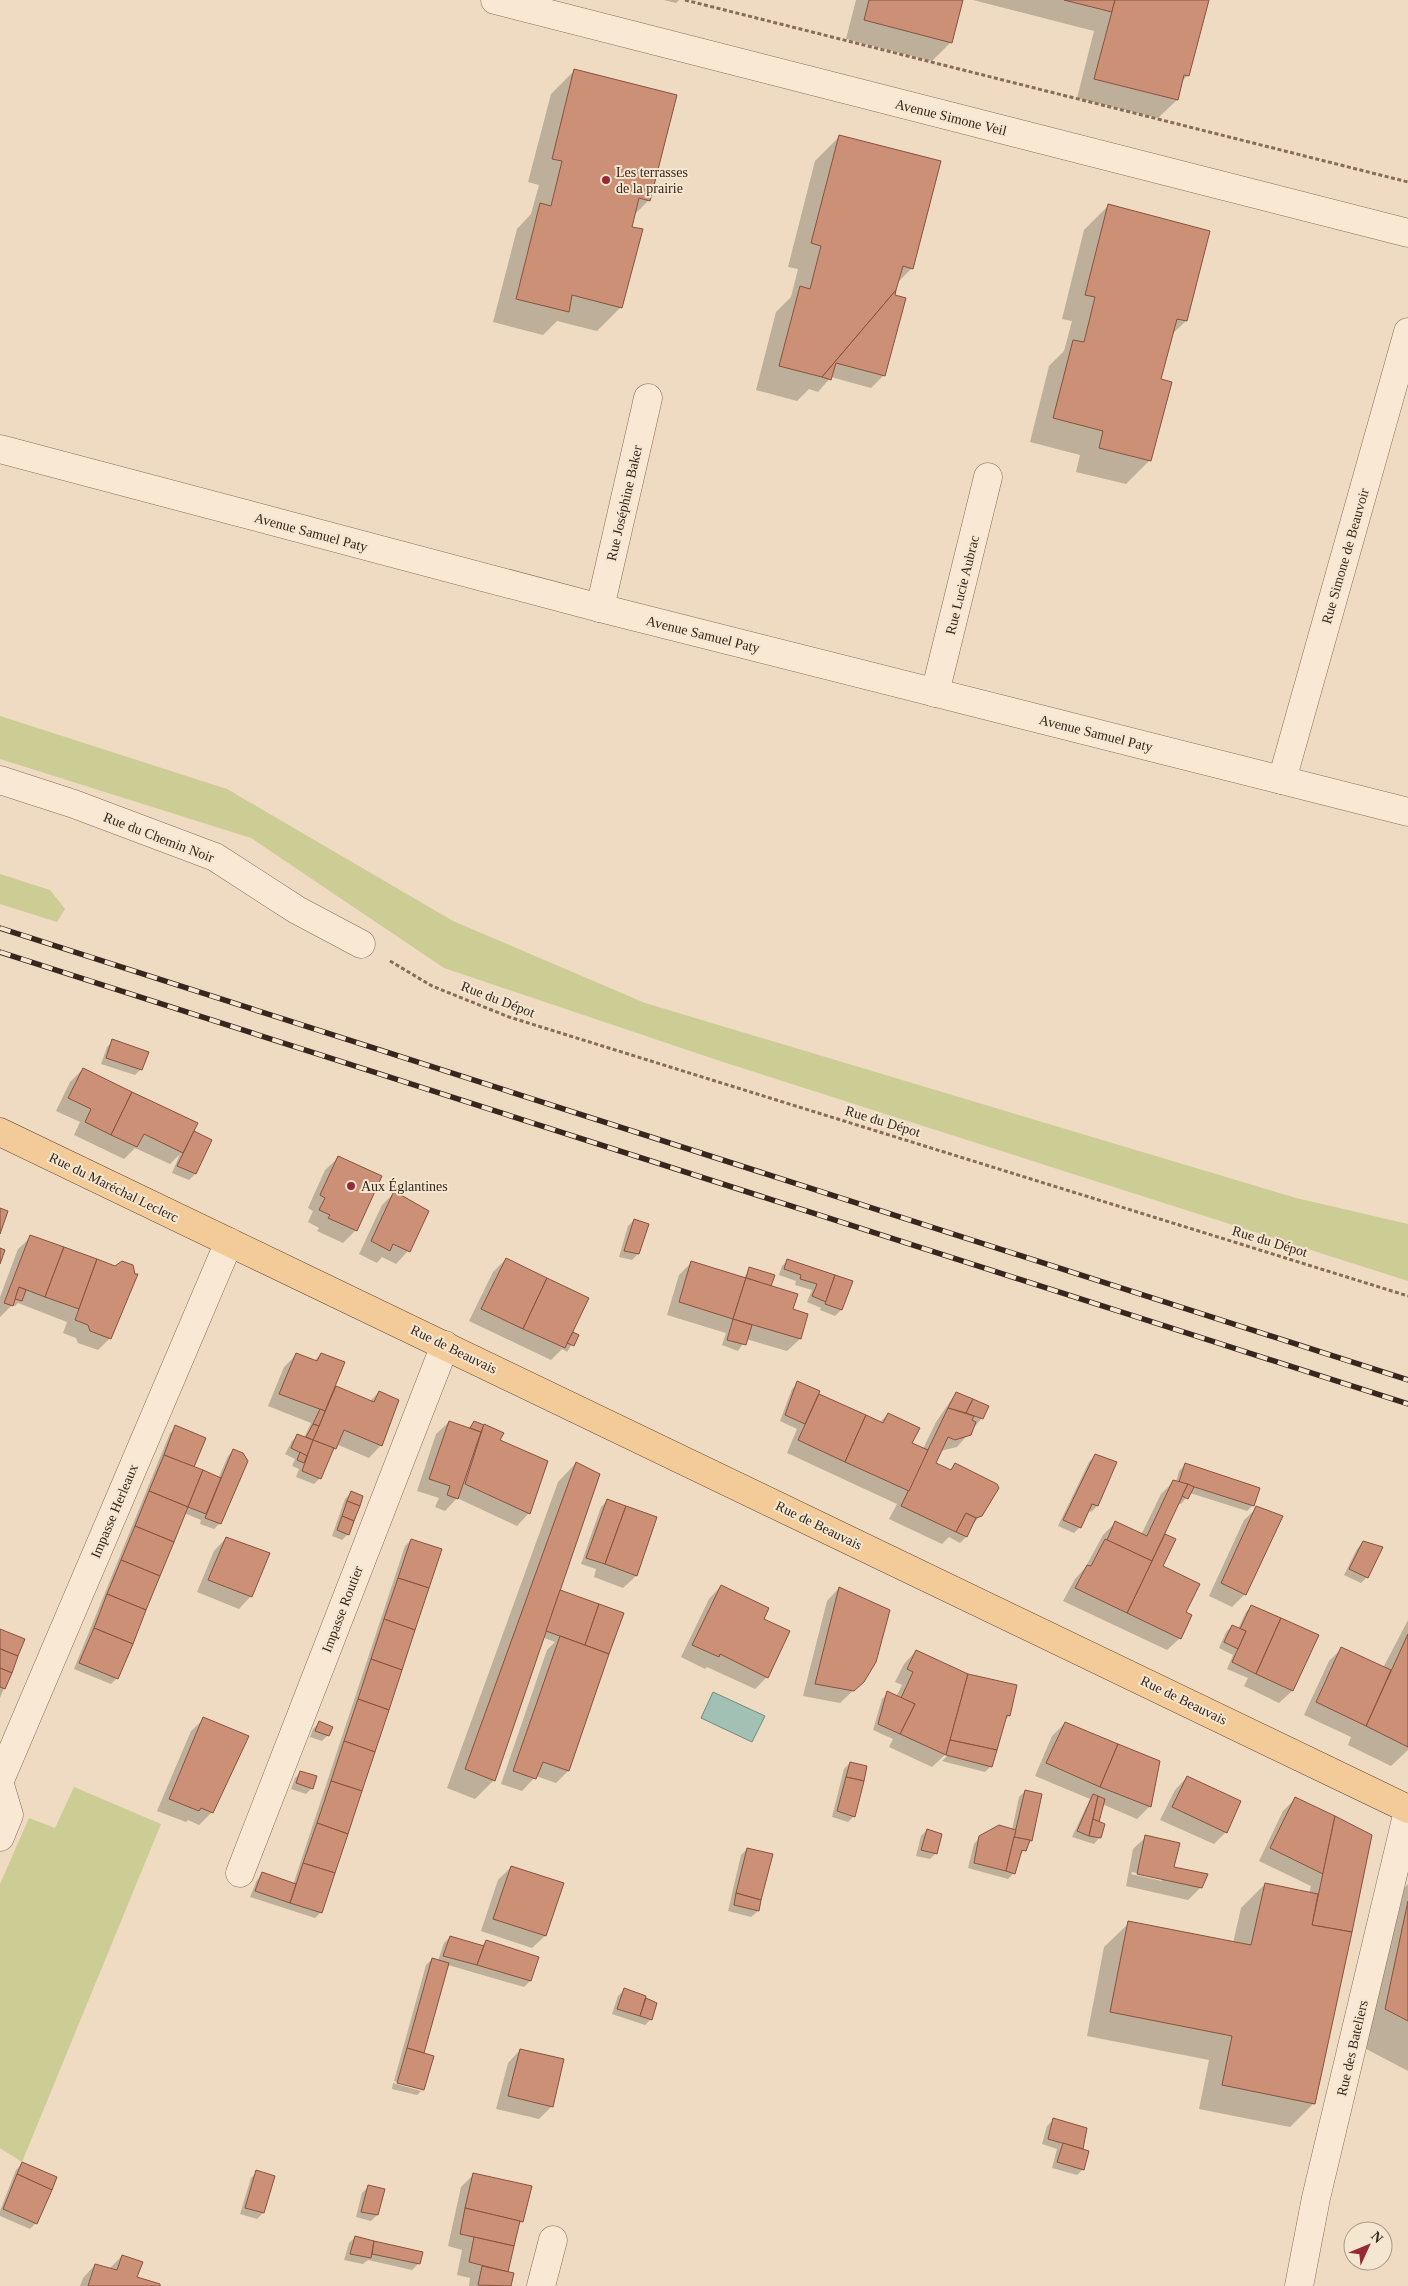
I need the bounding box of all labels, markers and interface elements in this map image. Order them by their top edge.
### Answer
street label: Avenue Simone Veil [893,96,1008,139]
place label: Les terrasses de la prairie [616,165,688,196]
marker: Les terrasses de la prairie [600,174,612,186]
street label: Rue Joséphine Baker [604,444,645,562]
street label: Rue Simone de Beauvoir [1319,486,1372,626]
street label: Avenue Samuel Paty [253,510,369,555]
street label: Rue Lucie Aubrac [943,534,982,636]
street label: Avenue Samuel Paty [645,613,761,656]
street label: Avenue Samuel Paty [1038,712,1154,755]
street label: Rue du Chemin Noir [101,809,216,866]
street label: Rue du Dépot [459,979,537,1020]
street label: Rue du Dépot [843,1103,922,1140]
street label: Rue du Maréchal Leclerc [47,1150,181,1225]
place label: Aux Églantines [361,1178,448,1194]
marker: Aux Églantines [345,1180,357,1192]
street label: Rue du Dépot [1230,1223,1309,1260]
street label: Rue de Beauvais [408,1322,499,1377]
street label: Impasse Herleaux [88,1462,141,1560]
street label: Rue de Beauvais [773,1498,864,1553]
street label: Impasse Routier [319,1564,366,1655]
street label: Rue de Beauvais [1138,1673,1229,1728]
street label: Rue des Bateliers [1334,1999,1371,2098]
north arrow [1343,2221,1393,2271]
text: N [1368,2228,1386,2246]

